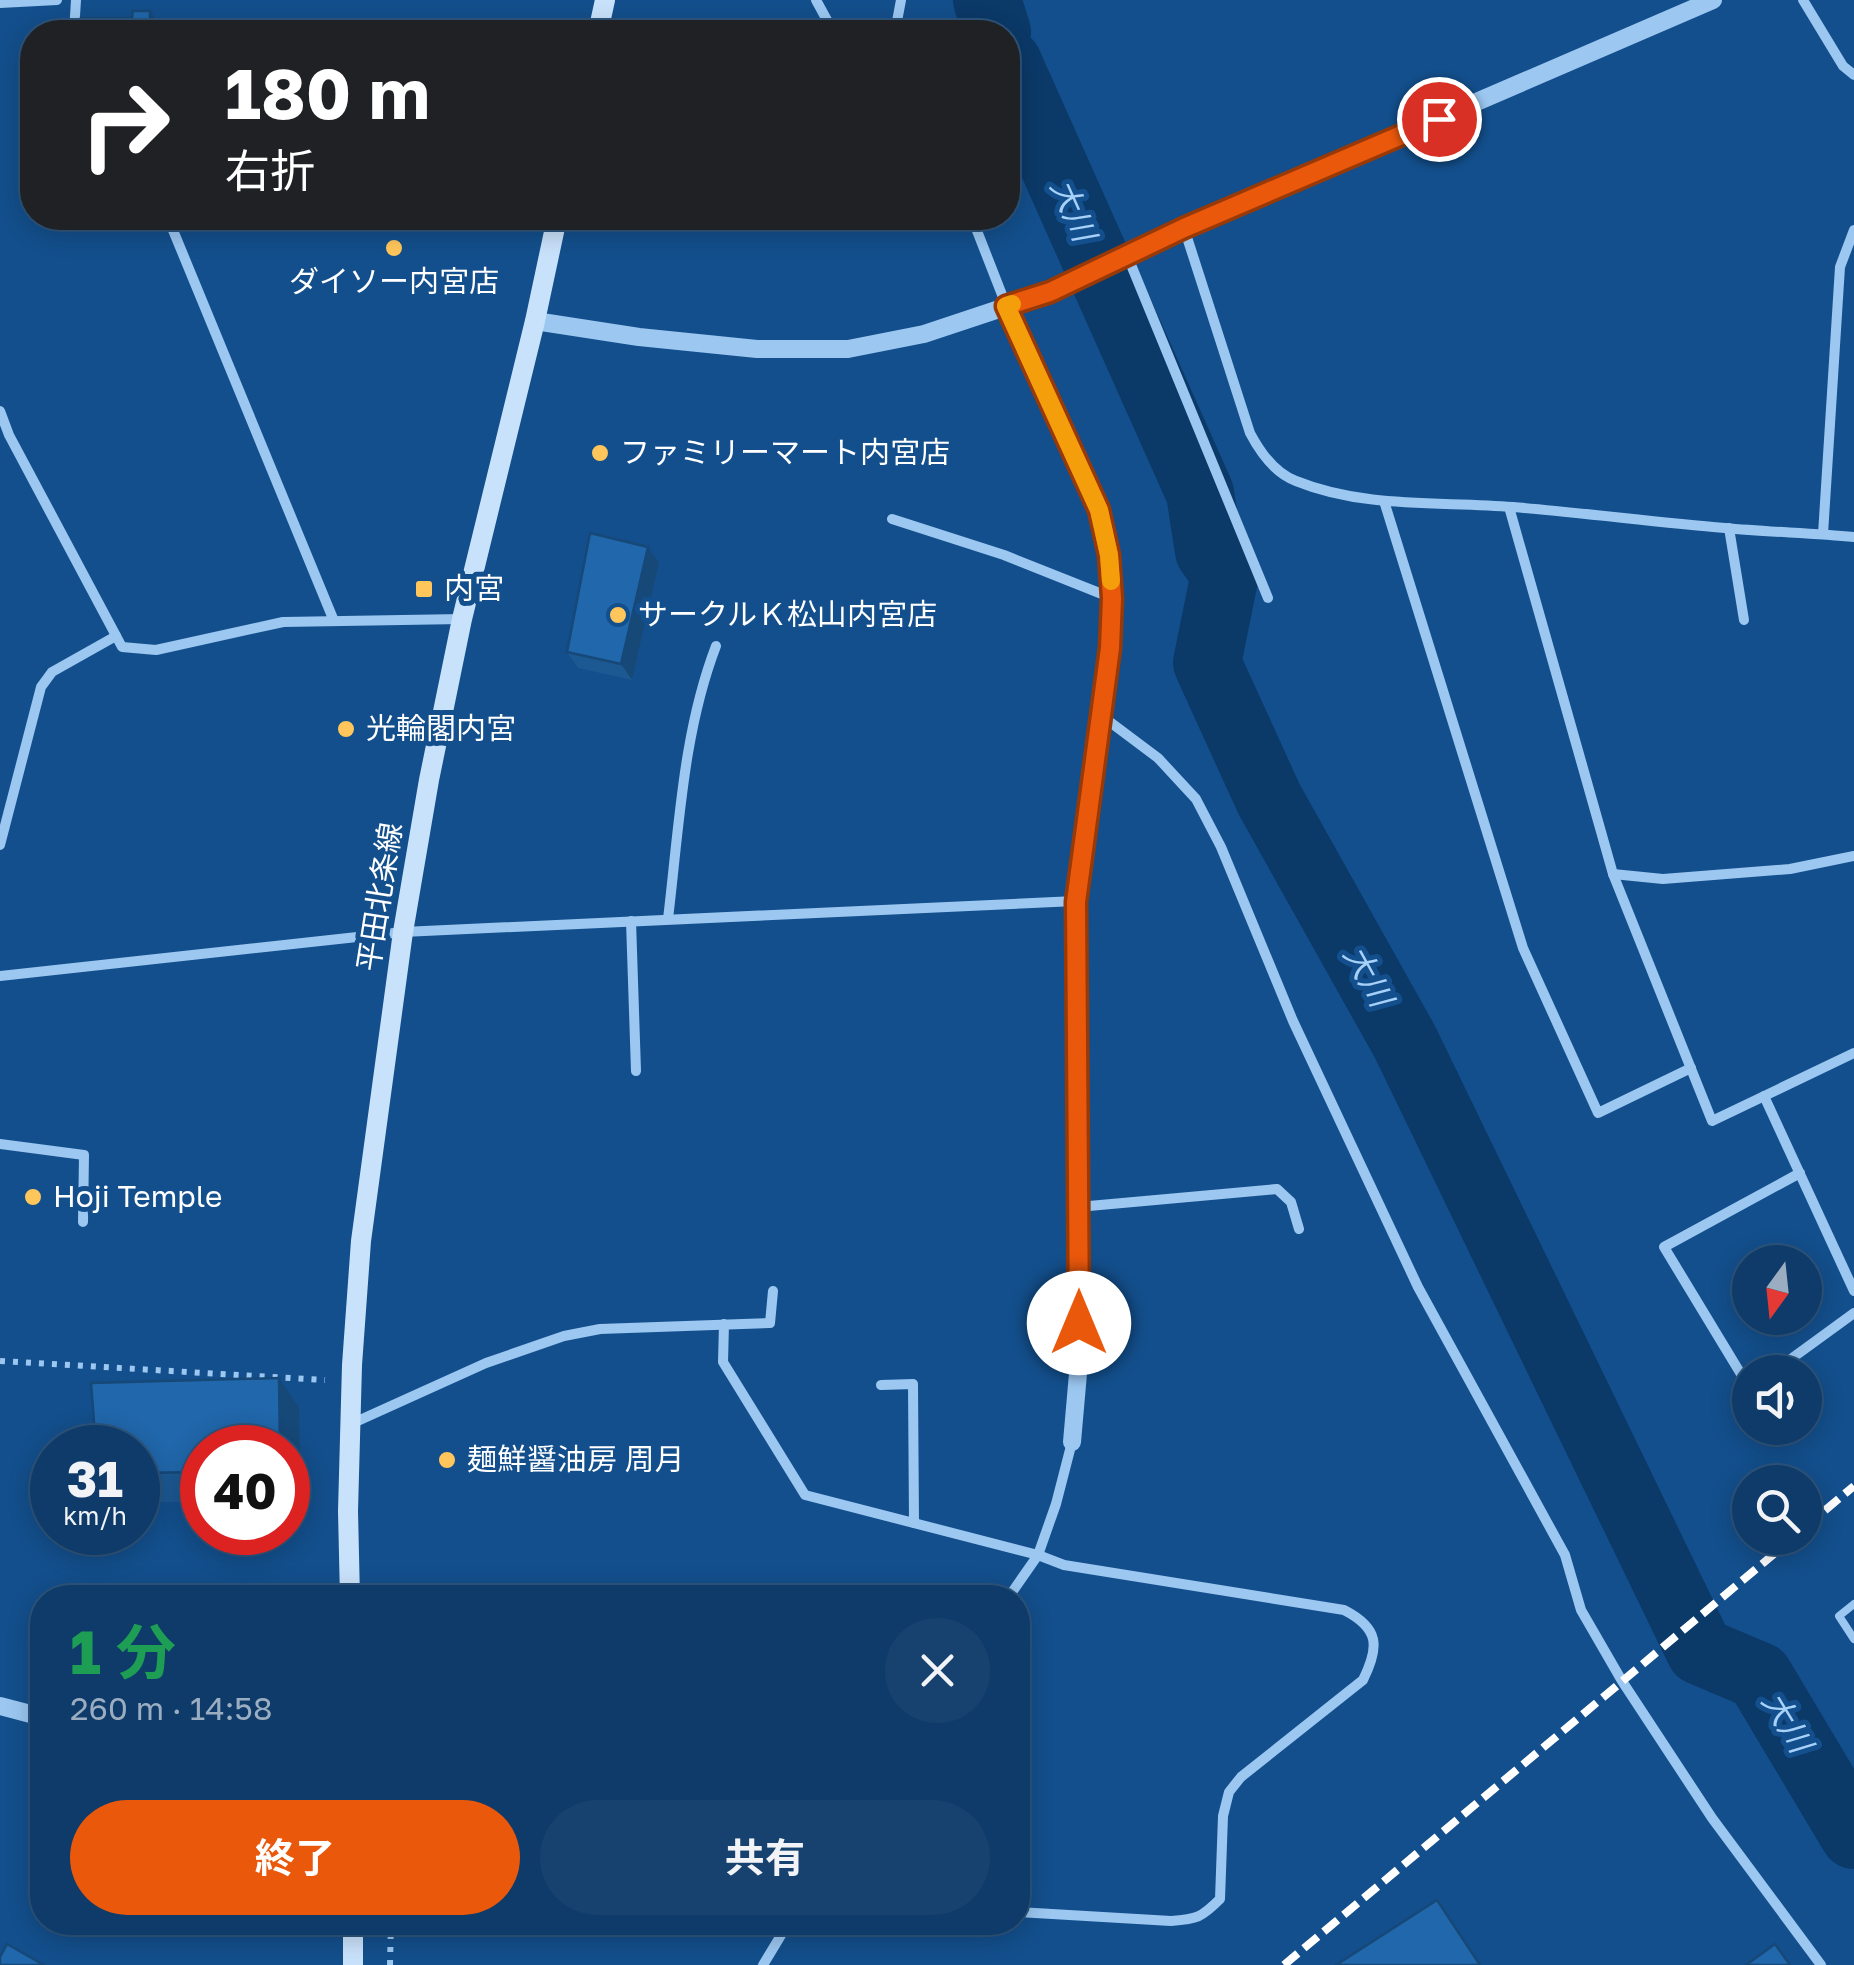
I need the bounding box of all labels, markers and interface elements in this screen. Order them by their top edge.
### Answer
text: 180 m [225,50,430,134]
icon: right [60,60,190,190]
pin [1397,77,1482,162]
icon: arrive [1412,92,1467,147]
text: 右折 [225,143,315,197]
water label: 大川 [1044,173,1106,249]
marker: ダイソー内宮店 [383,237,405,259]
place label: ダイソー内宮店 [289,263,499,299]
place label: ファミリーマート内宮店 [620,434,950,470]
marker: ファミリーマート内宮店 [589,442,611,464]
place label: 内宮 [444,570,504,606]
marker: 内宮 [413,578,435,600]
place label: サークルＫ松山内宮店 [638,596,937,632]
marker: サークルＫ松山内宮店 [607,604,629,626]
place label: 光輪閣内宮 [366,710,516,746]
marker: 光輪閣内宮 [335,718,357,740]
street label: 平田北条線 [350,820,409,974]
water label: 大川 [1337,938,1402,1015]
place label: Hoji Temple [53,1178,222,1214]
marker: Hoji Temple [22,1186,44,1208]
north arrow [1732,1245,1822,1335]
map controls [1732,1245,1822,1555]
position arrow [1027,1271,1131,1375]
button: sound [1732,1355,1822,1445]
speed limit sign: 40 [180,1425,310,1555]
place label: 麺鮮醤油房 周月 [467,1441,685,1477]
text: 31 [67,1448,123,1508]
marker: 麺鮮醤油房 周月 [436,1449,458,1471]
button: search [1732,1465,1822,1555]
text: km/h [63,1500,127,1531]
text: 1 分 [70,1615,176,1687]
button: close [885,1618,990,1723]
water label: 大川 [1755,1684,1822,1761]
text: 260 m · 14:58 [70,1689,272,1727]
button: 終了 [70,1800,520,1915]
button: 共有 [540,1800,990,1915]

